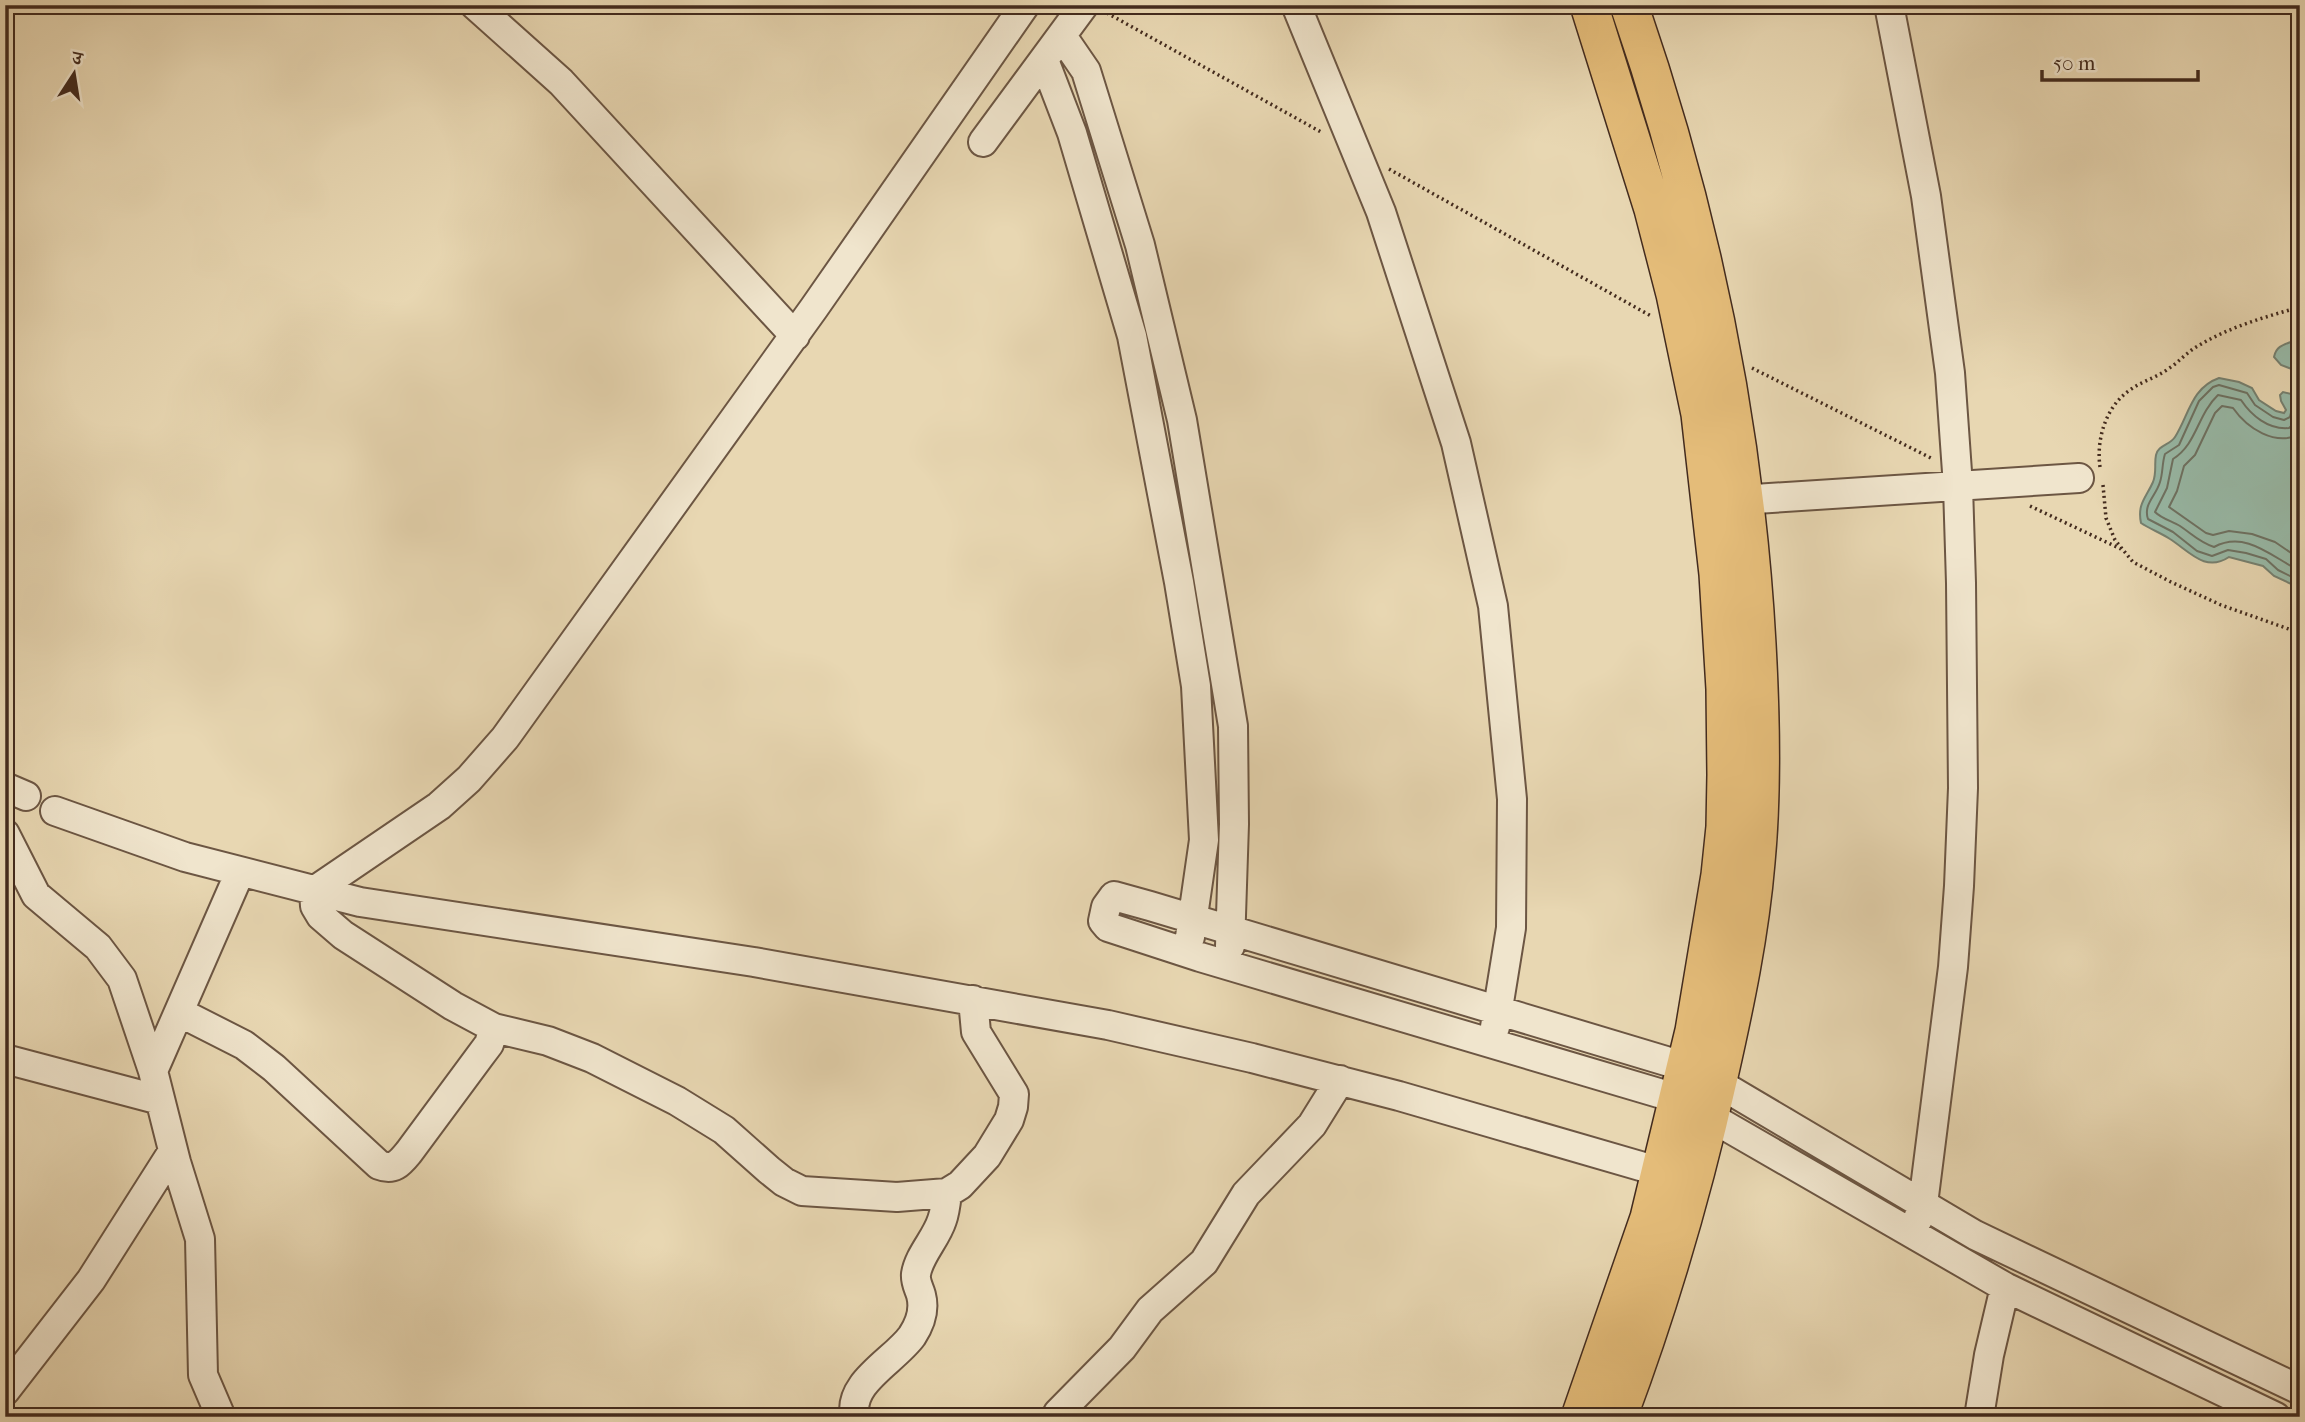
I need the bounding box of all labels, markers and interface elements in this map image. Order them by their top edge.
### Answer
north arrow [38,38,108,108]
scale bar [2042,38,2198,82]
text: उ [68,46,86,70]
text: 50 m [2053,51,2096,75]

